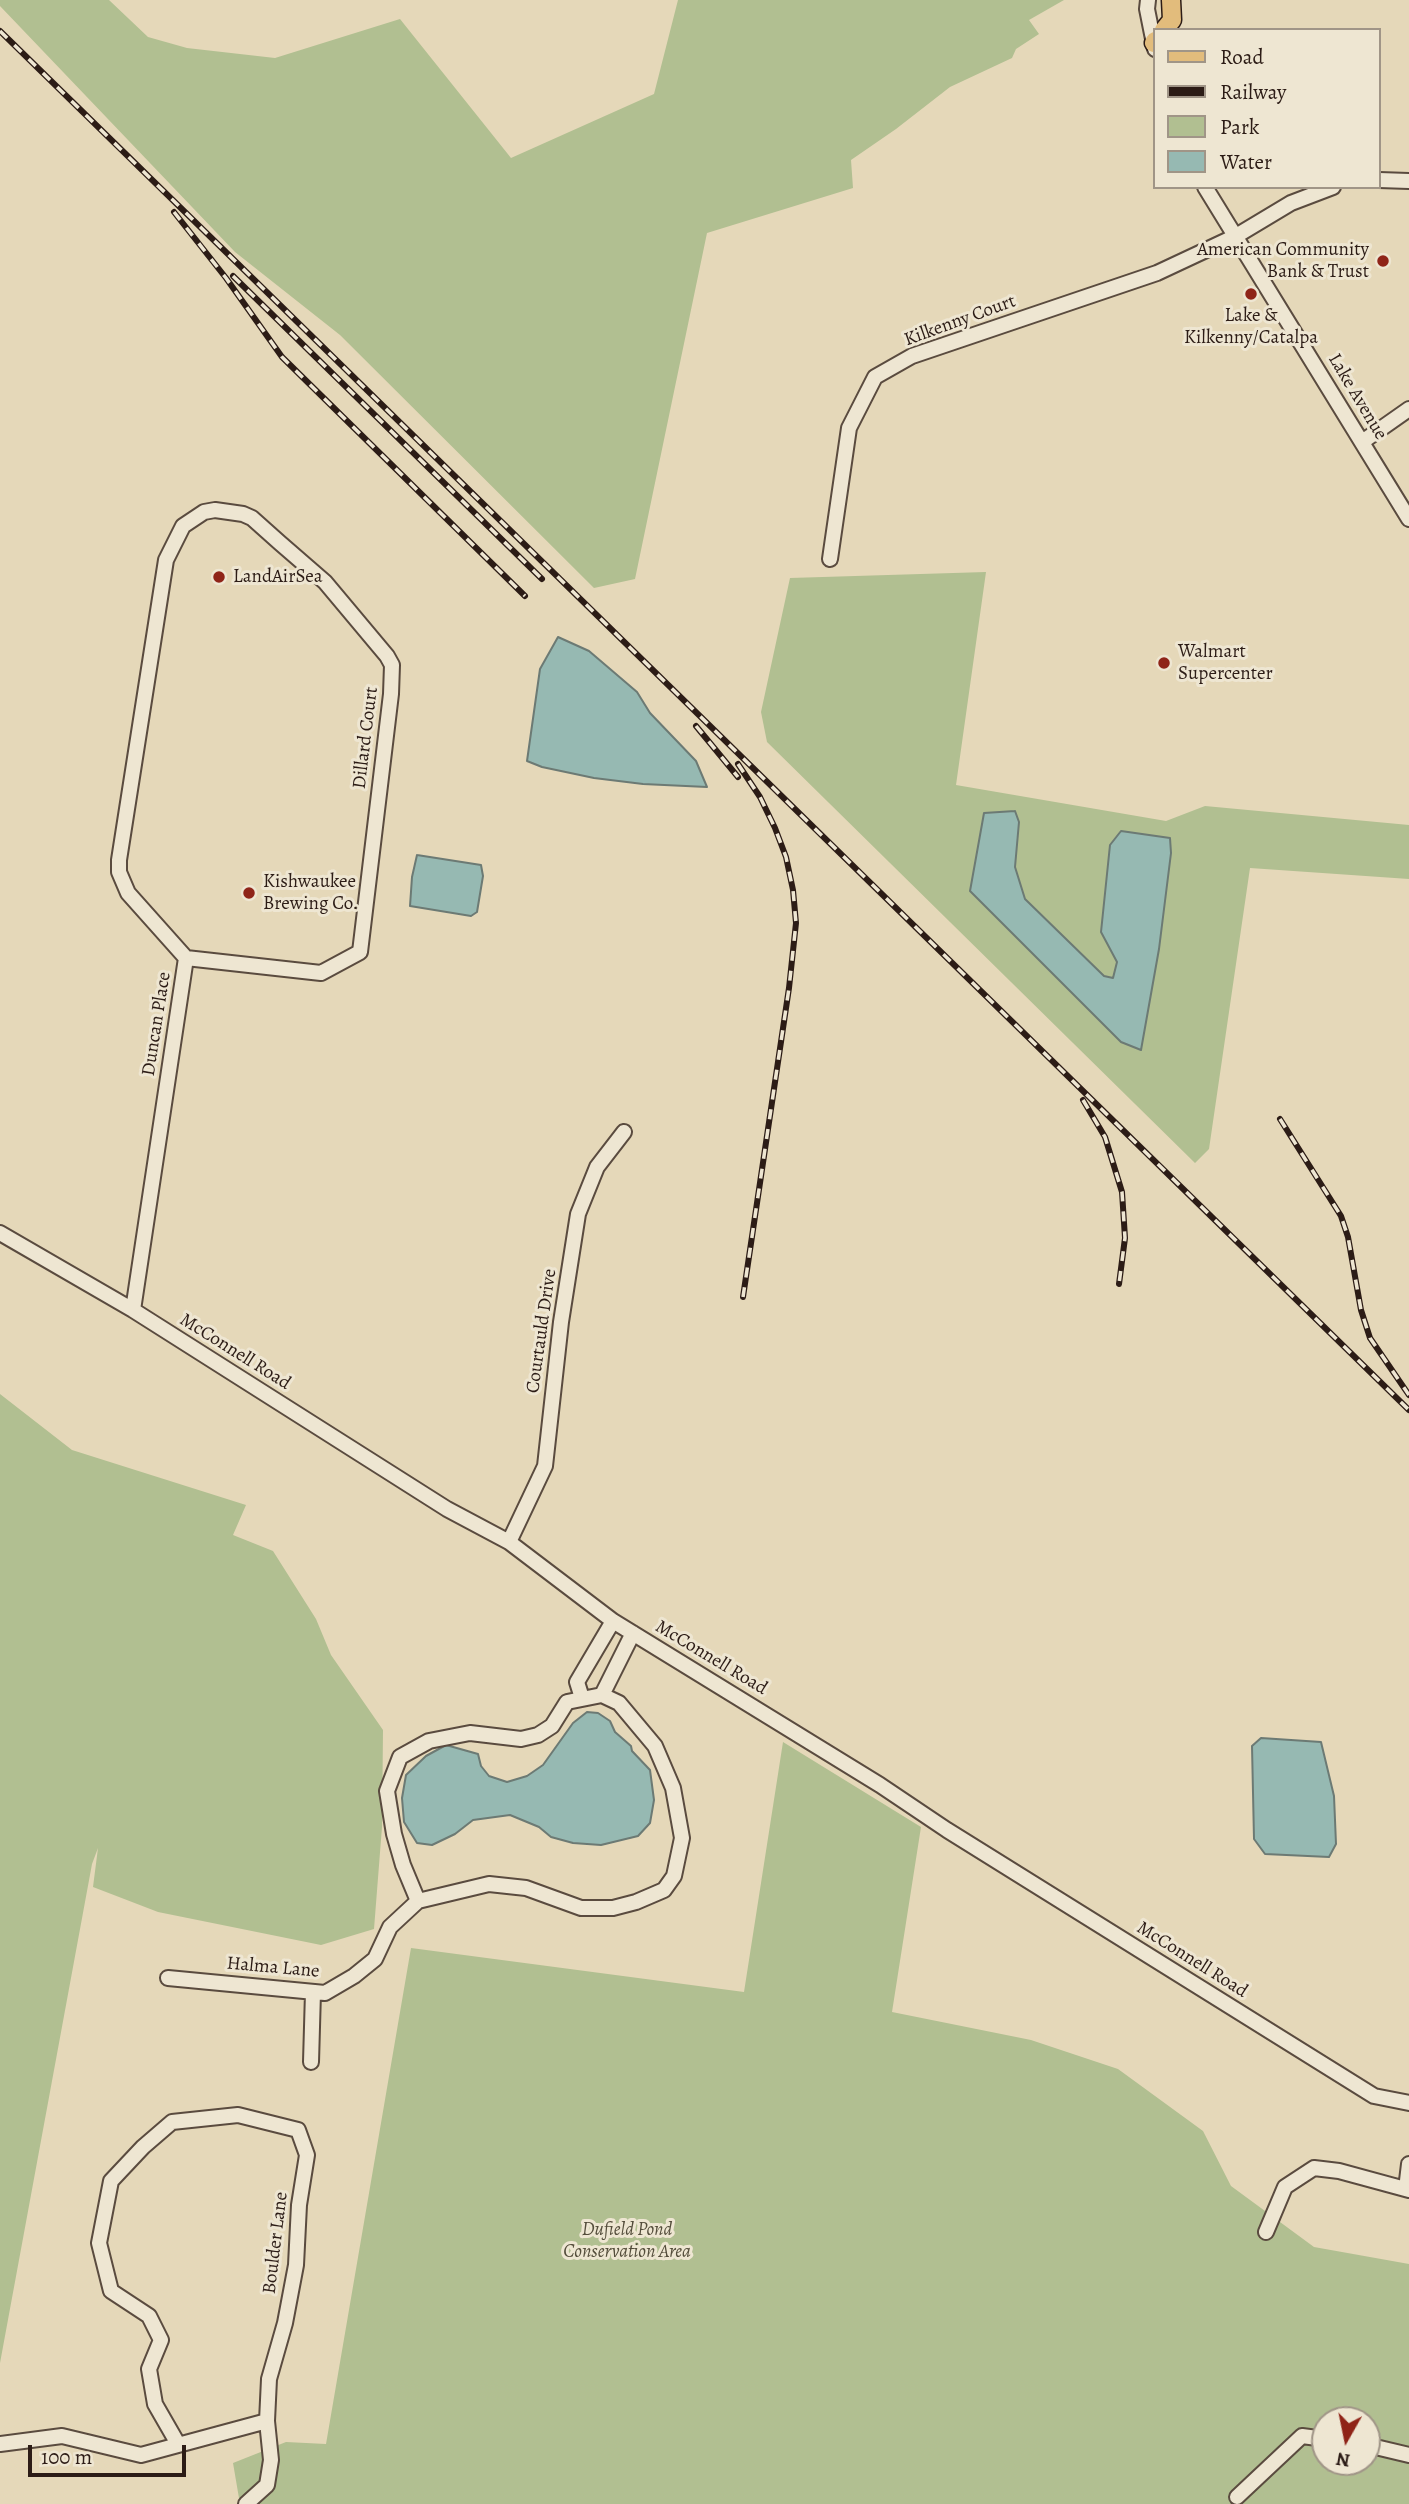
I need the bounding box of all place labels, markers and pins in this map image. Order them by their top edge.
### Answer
place label: American Community Bank & Trust [1197,239,1369,283]
marker: American Community Bank & Trust [1375,253,1391,269]
marker: Lake & Kilkenny/Catalpa [1243,286,1259,302]
place label: Lake & Kilkenny/Catalpa [1184,305,1318,349]
place label: LandAirSea [233,566,323,588]
marker: LandAirSea [211,569,227,585]
place label: Walmart Supercenter [1178,641,1273,685]
marker: Walmart Supercenter [1156,655,1172,671]
place label: Kishwaukee Brewing Co. [263,871,358,915]
marker: Kishwaukee Brewing Co. [241,885,257,901]

